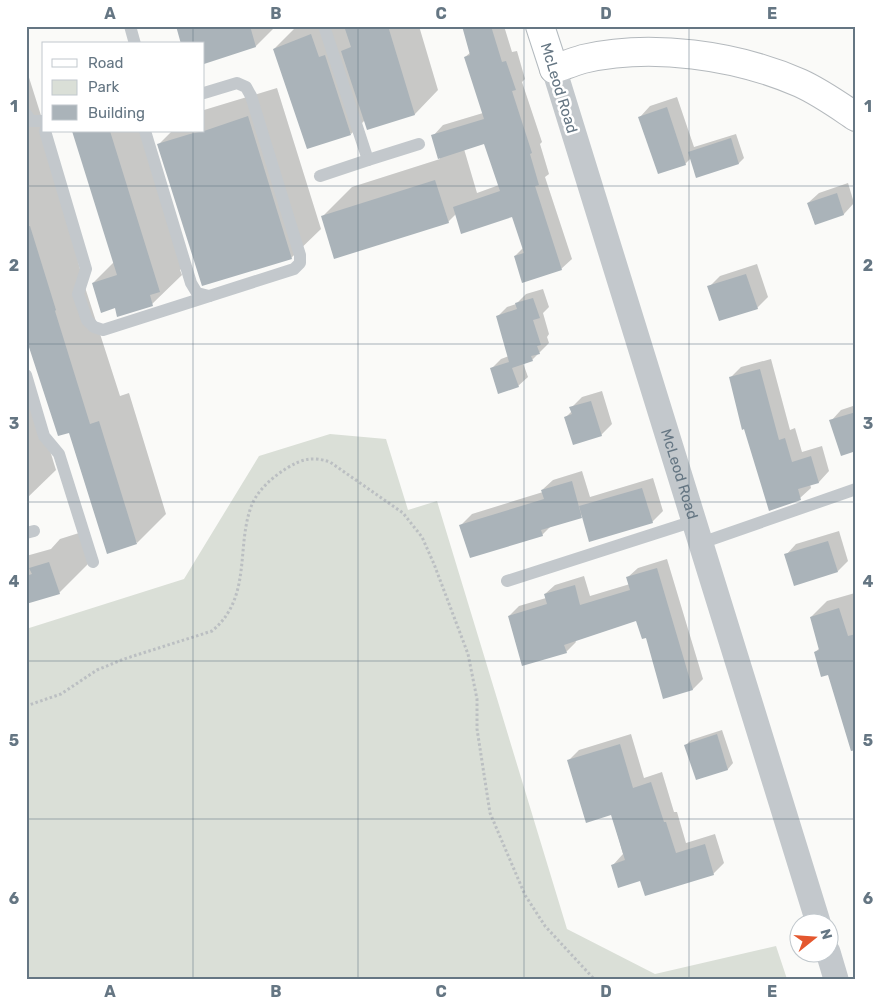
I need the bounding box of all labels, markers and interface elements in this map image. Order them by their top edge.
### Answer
text: A [104,4,116,23]
text: B [270,4,282,23]
text: C [435,4,447,23]
text: D [600,4,612,23]
text: E [767,4,777,23]
street label: McLeod Road [537,41,581,135]
legend [42,42,205,132]
text: Road [88,54,124,72]
text: Park [88,78,119,96]
text: 1 [10,97,18,116]
text: 1 [864,97,872,116]
text: Building [88,104,145,122]
text: 2 [9,256,19,275]
text: 2 [863,256,873,275]
text: 3 [9,414,19,433]
text: 3 [863,414,873,433]
street label: McLeod Road [657,427,702,521]
text: 4 [9,572,20,591]
text: 4 [863,572,874,591]
text: 5 [9,731,19,750]
text: 5 [863,731,873,750]
text: 6 [9,889,19,908]
text: 6 [863,889,873,908]
north arrow [790,912,840,962]
text: N [816,927,836,942]
text: A [104,982,116,1001]
text: B [270,982,282,1001]
text: C [435,982,447,1001]
text: D [600,982,612,1001]
text: E [767,982,777,1001]

